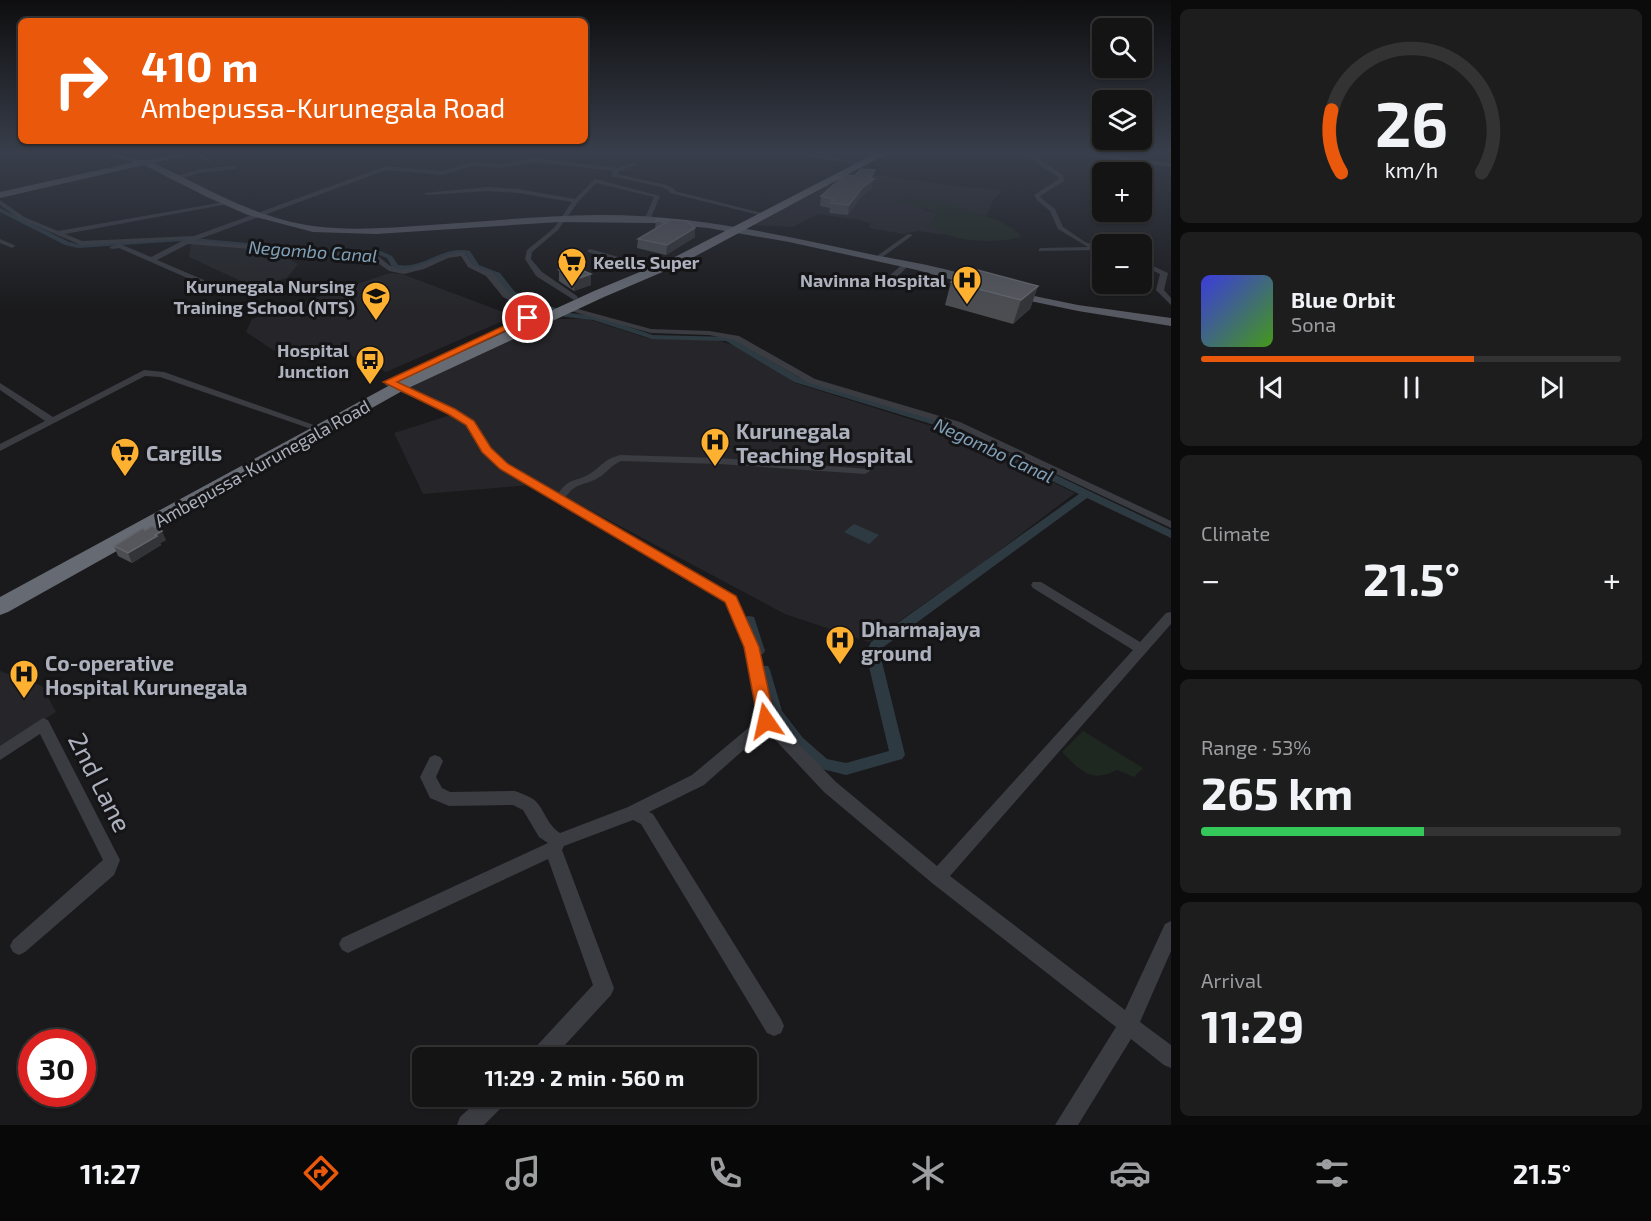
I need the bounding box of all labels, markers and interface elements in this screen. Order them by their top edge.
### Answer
map controls [1092,18,1152,294]
button: search [1092,18,1152,78]
text: 410 m [141,40,258,90]
icon: right [42,42,120,120]
text: 26 [1374,85,1448,160]
button: layers [1092,90,1152,150]
text: Ambepussa-Kurunegala Road [141,91,505,123]
text: km/h [1384,157,1438,182]
button: + [1092,162,1152,222]
button: − [1092,234,1152,294]
water label: Negombo Canal [248,236,378,266]
supermarket icon: Keells Super [556,246,588,288]
place label: Keells Super [593,251,700,273]
hospital icon: Navinna Hospital [951,264,983,306]
place label: Navinna Hospital [800,269,946,291]
place label: Kurunegala Nursing Training School (NTS) [174,275,356,318]
school or university icon: Kurunegala Nursing Training School (NTS) [360,280,392,322]
text: Blue Orbit [1291,286,1395,312]
pin [502,292,553,343]
icon: arrive [511,301,544,334]
text: Sona [1291,312,1336,336]
place label: Hospital Junction [277,339,349,382]
bus stop icon: Hospital Junction [354,344,386,386]
icon: previous [1255,371,1288,404]
icon: pause [1395,371,1428,404]
icon: next [1535,371,1568,404]
street label: Ambepussa-Kurunegala Road [150,395,374,531]
water label: Negombo Canal [931,413,1057,487]
place label: Kurunegala Teaching Hospital [736,418,913,467]
hospital icon: Kurunegala Teaching Hospital [699,426,731,468]
supermarket icon: Cargills [109,436,141,478]
place label: Cargills [146,440,222,465]
text: Climate [1201,521,1270,545]
text: 21.5° [1363,551,1460,605]
text: − [1201,559,1220,599]
text: + [1603,559,1621,599]
place label: Dharmajaya ground [861,616,981,665]
hospital icon: Dharmajaya ground [824,624,856,666]
place label: Co-operative Hospital Kurunegala [45,650,247,699]
hospital icon: Co-operative Hospital Kurunegala [8,658,40,700]
position arrow [734,689,798,753]
street label: 2nd Lane [63,727,139,837]
text: Range · 53% [1201,735,1311,759]
text: 265 km [1201,765,1353,819]
text: Arrival [1201,968,1262,992]
text: 11:29 [1201,998,1304,1052]
speed limit sign: 30 [18,1029,96,1107]
text: 11:29 · 2 min · 560 m [485,1064,684,1090]
icon: directions [300,1152,342,1194]
icon: music [502,1152,544,1194]
icon: phone [704,1152,746,1194]
icon: climate [907,1152,949,1194]
icon: car [1109,1152,1151,1194]
icon: filters [1311,1152,1353,1194]
text: 11:27 [80,1157,140,1189]
text: 21.5° [1513,1157,1571,1189]

